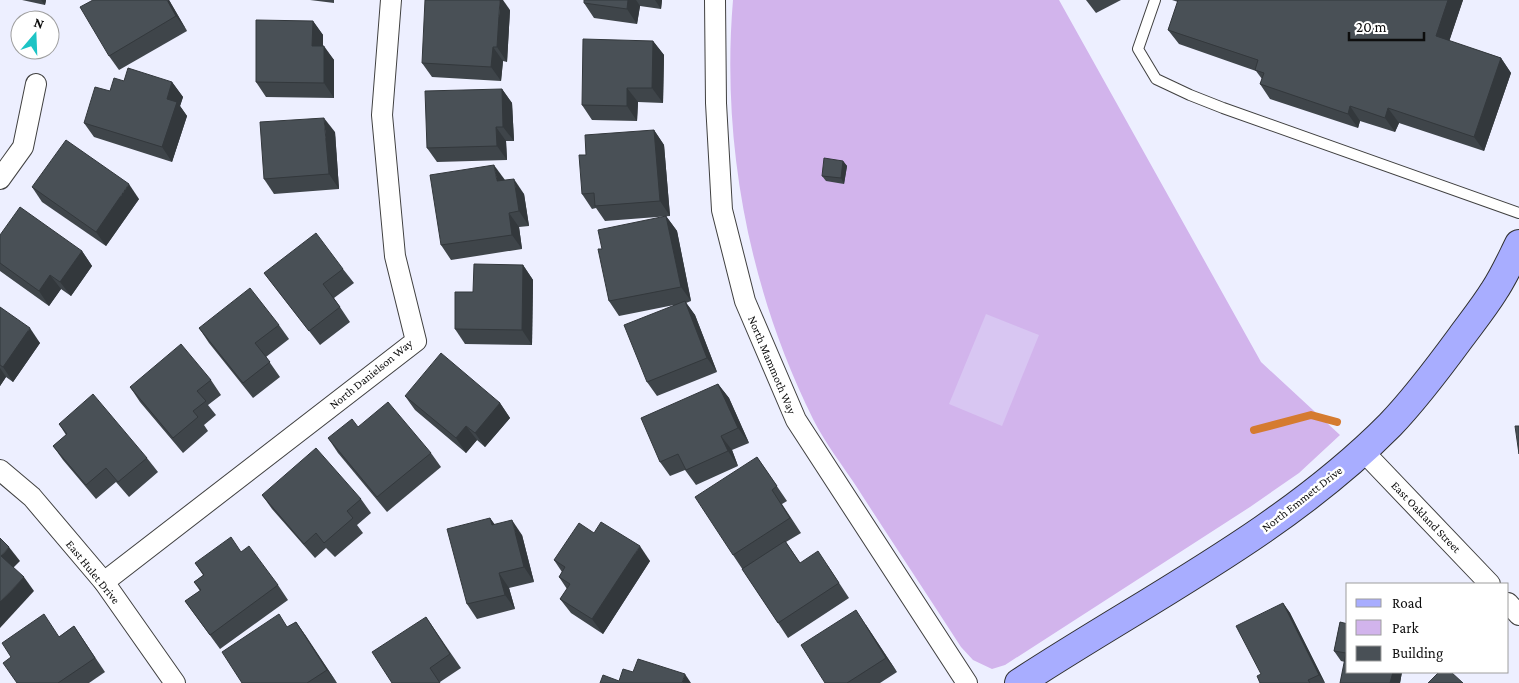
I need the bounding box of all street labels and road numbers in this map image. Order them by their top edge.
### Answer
street label: North Mammoth Way [745,314,799,417]
street label: North Danielson Way [327,336,416,412]
street label: North Emmett Drive [1259,463,1345,535]
street label: East Oakland Street [1388,478,1464,556]
street label: East Hulet Drive [63,537,123,607]

